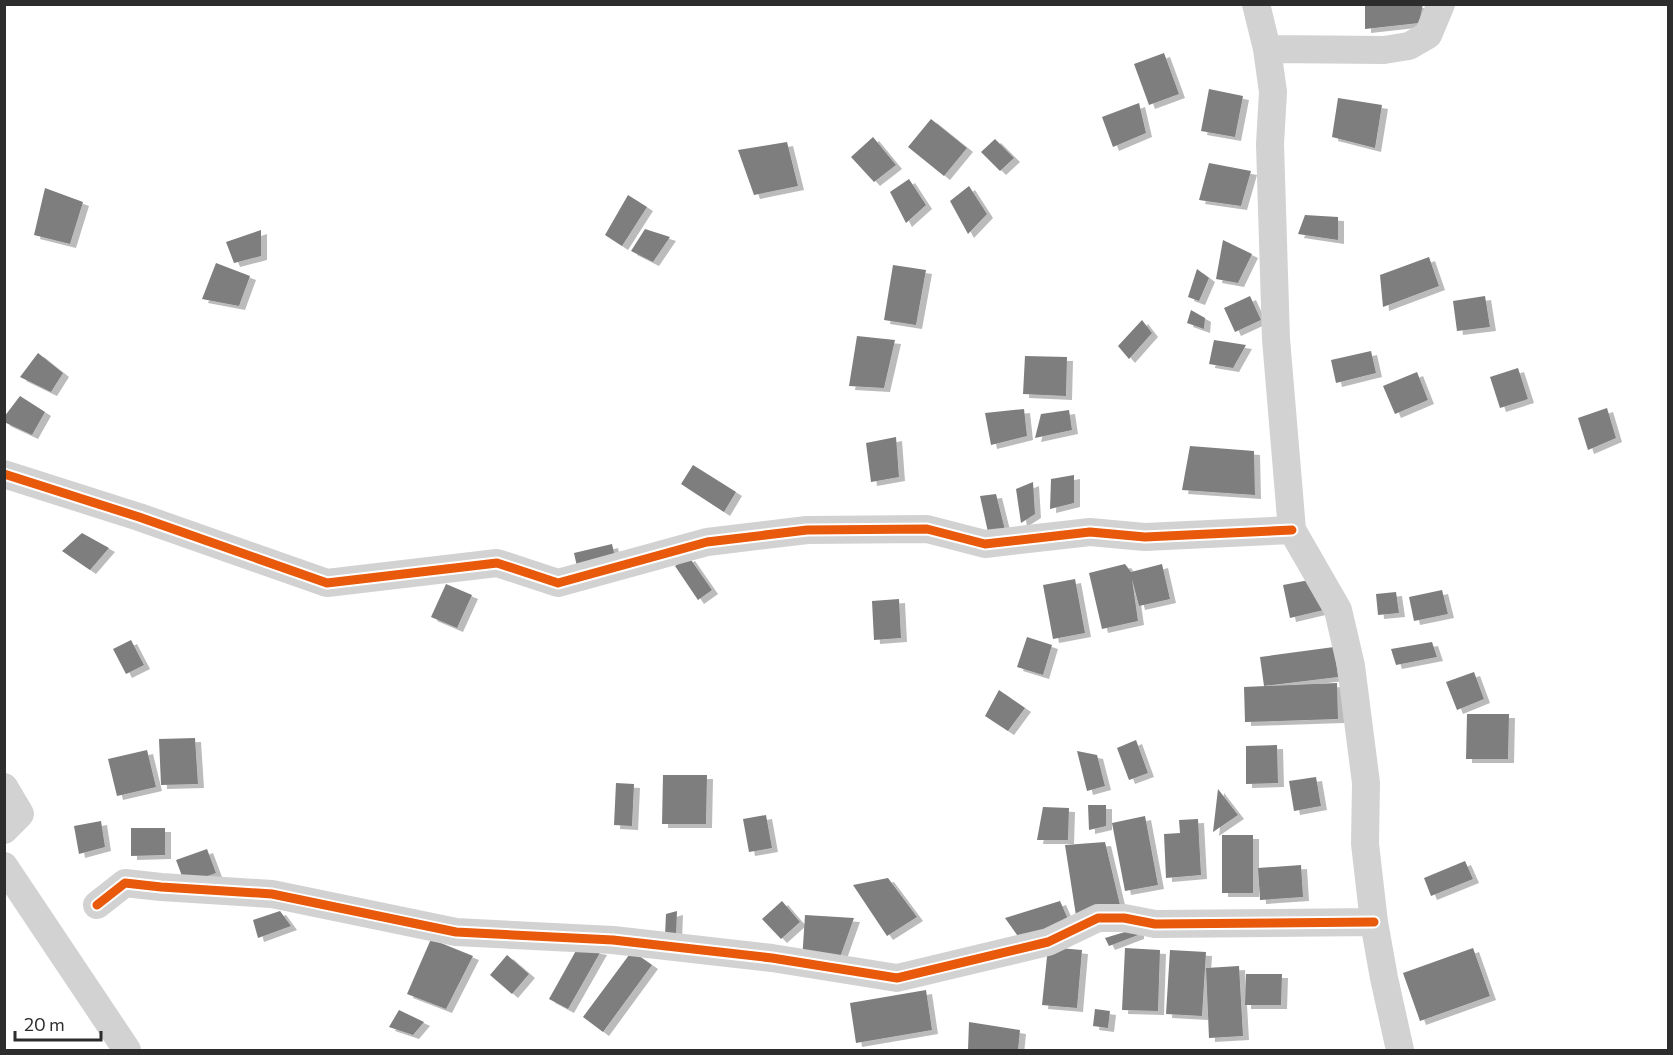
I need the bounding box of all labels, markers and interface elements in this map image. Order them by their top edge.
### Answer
scale bar [15,1004,100,1042]
text: 20 m [24,1013,65,1035]

